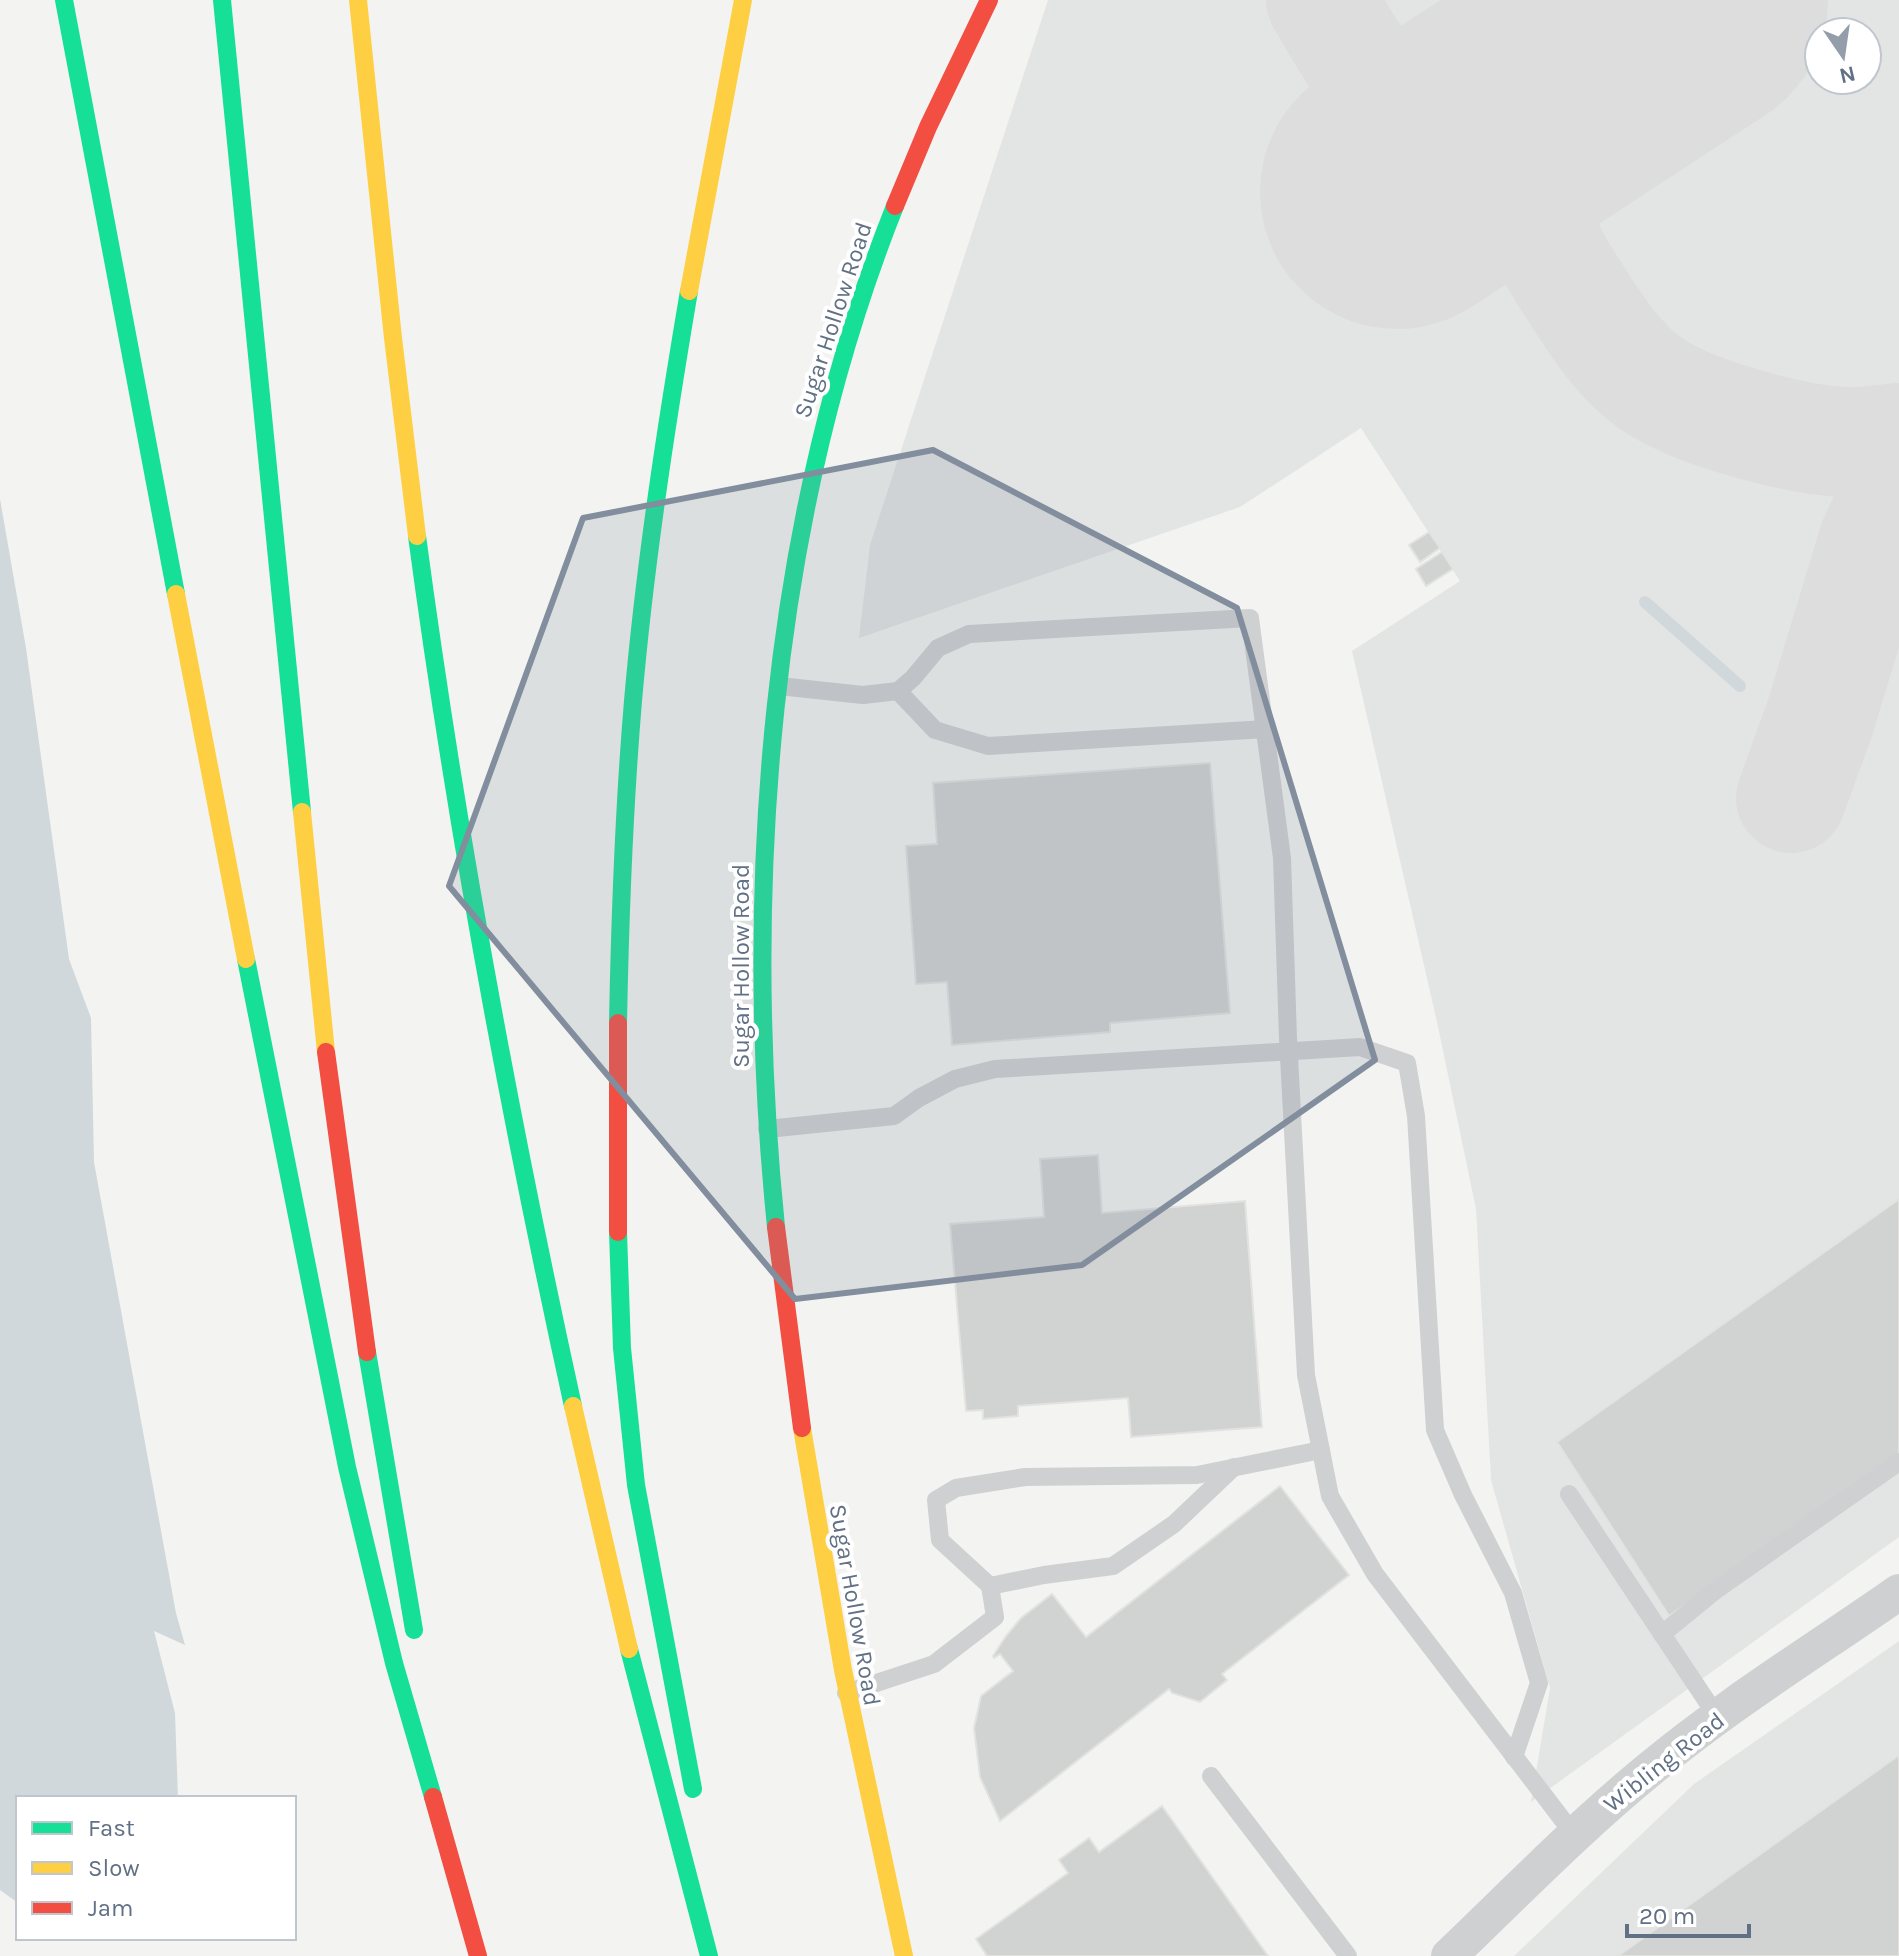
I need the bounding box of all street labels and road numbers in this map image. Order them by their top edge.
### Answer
street label: Sugar Hollow Road [788,219,878,421]
street label: Sugar Hollow Road [727,864,755,1068]
street label: Sugar Hollow Road [823,1502,887,1708]
street label: Wibling Road [1598,1706,1730,1818]

